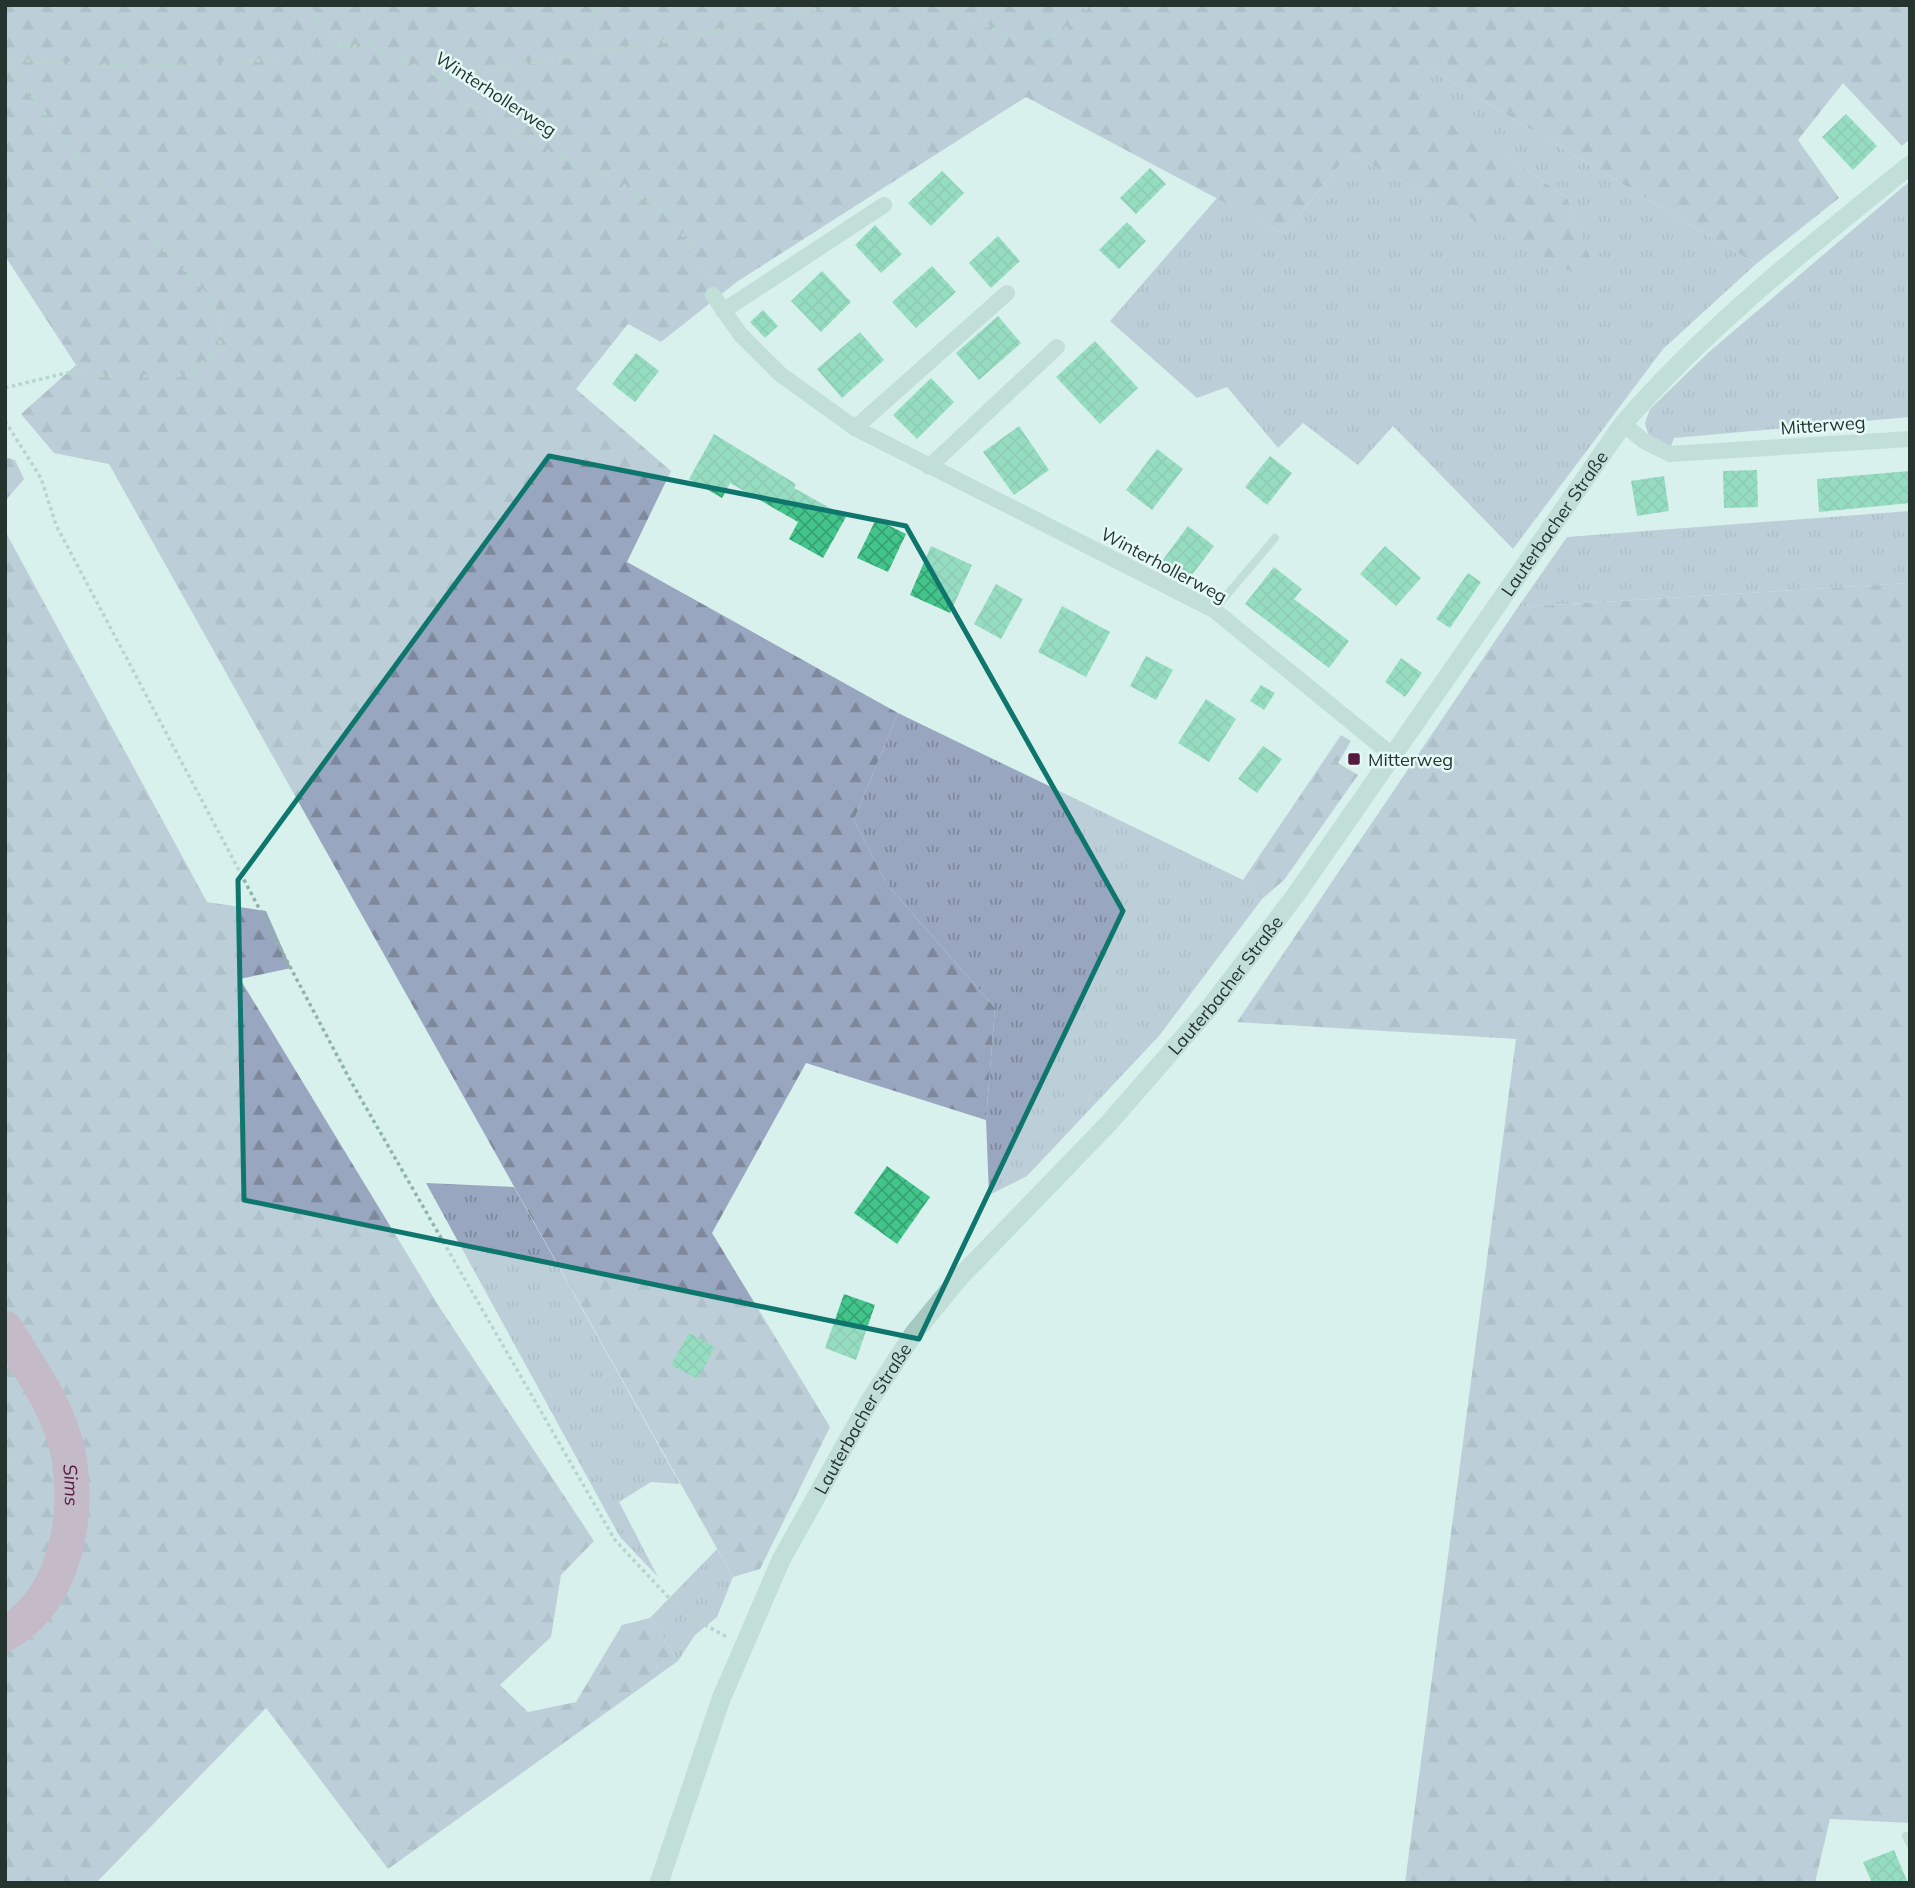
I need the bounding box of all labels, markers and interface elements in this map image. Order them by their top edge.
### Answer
street label: Winterhollerweg [431,46,561,142]
street label: Mitterweg [1780,411,1866,439]
street label: Lauterbacher Straße [1496,446,1612,600]
street label: Winterhollerweg [1097,522,1231,608]
place label: Mitterweg [1368,748,1453,771]
marker: Mitterweg [1346,751,1362,767]
street label: Lauterbacher Straße [1162,911,1288,1059]
street label: Lauterbacher Straße [809,1338,916,1498]
water label: Sims [58,1462,84,1507]

